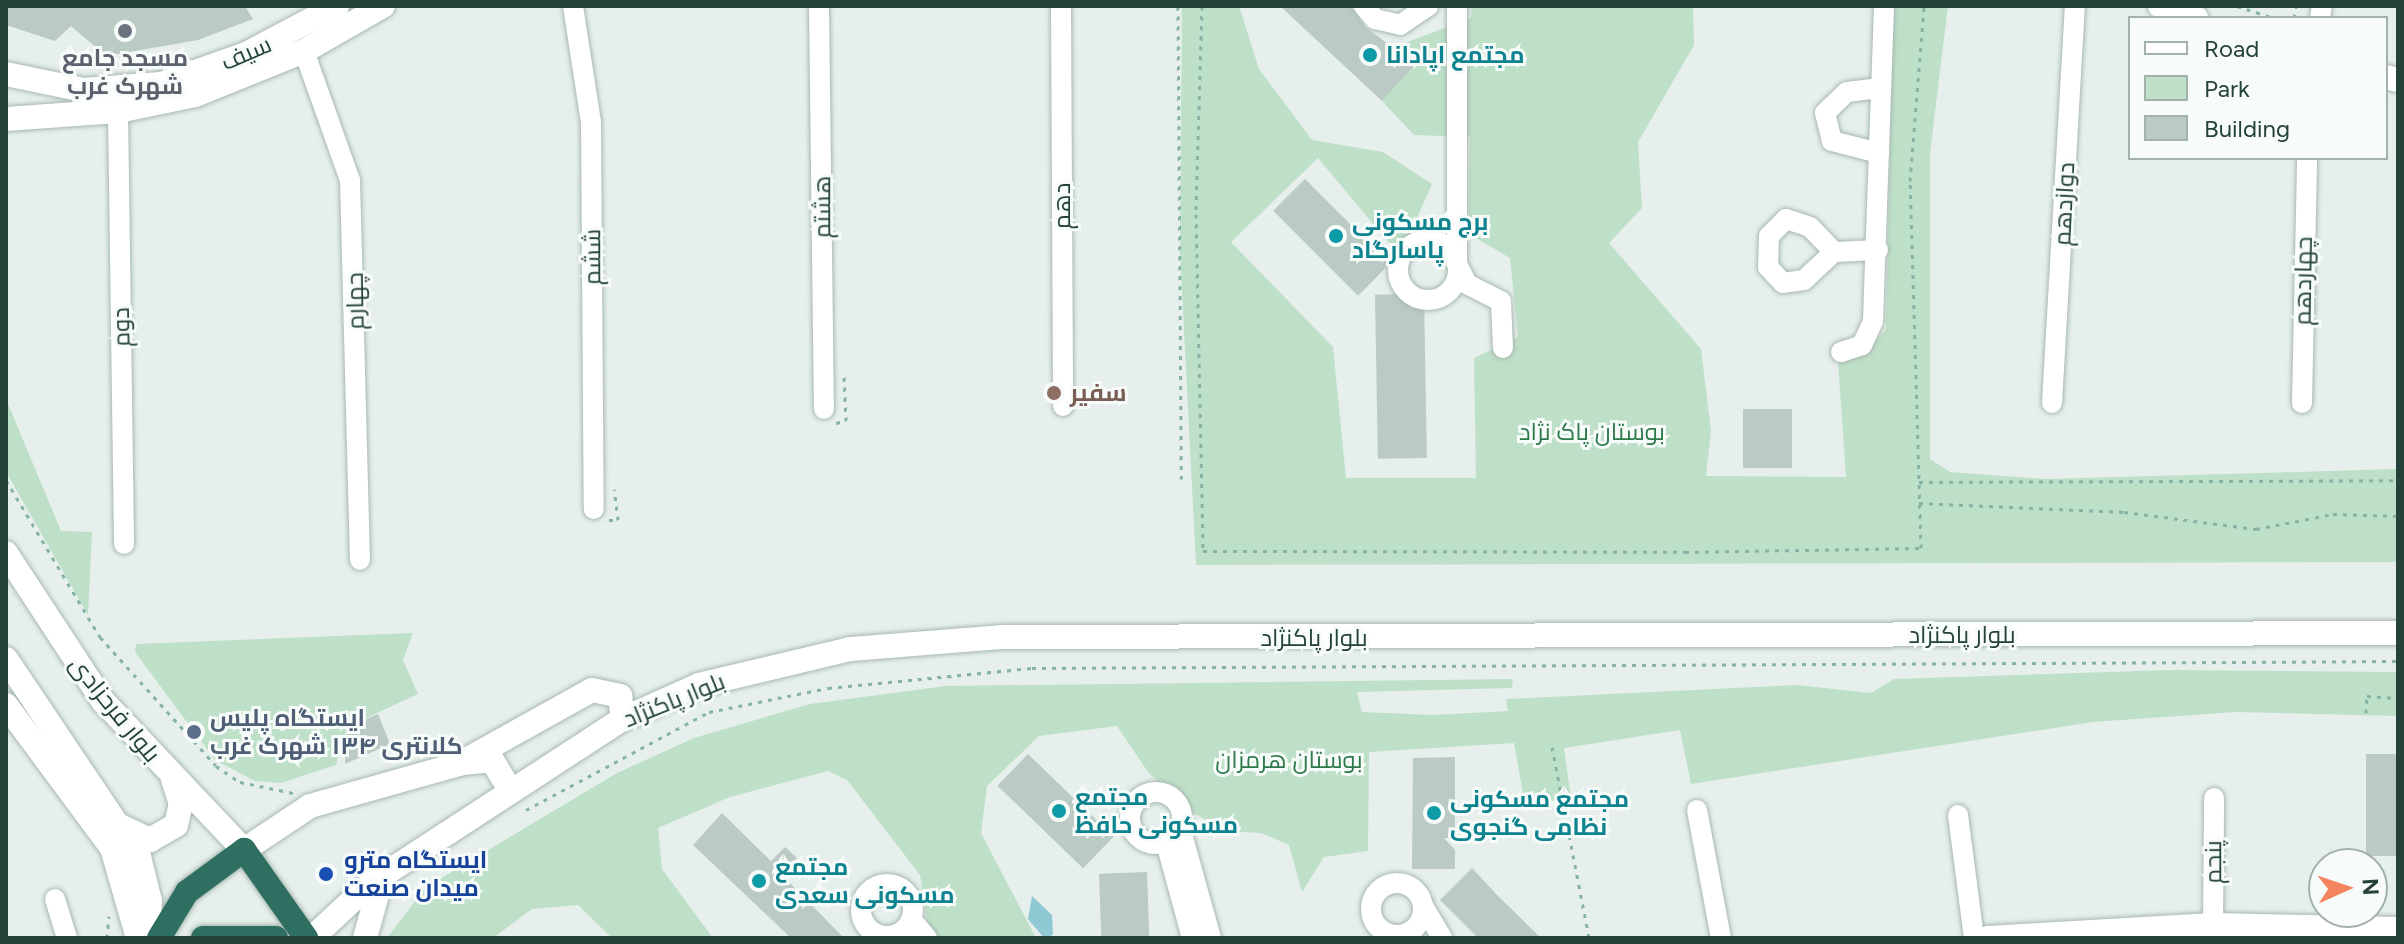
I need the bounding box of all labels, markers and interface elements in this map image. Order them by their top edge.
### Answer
legend [2128,16,2388,160]
marker: مسجد جامع شهرک غرب [116,22,134,40]
street label: سیف [216,30,276,76]
text: Road [2204,34,2259,63]
place label: مجتمع اپادانا [1386,41,1525,69]
place label: مسجد جامع شهرک غرب [62,44,188,100]
marker: مجتمع اپادانا [1361,46,1379,64]
text: Park [2204,74,2250,103]
text: Building [2204,114,2290,143]
street label: دوازدهم [2047,161,2081,247]
street label: هشتم [808,176,836,238]
street label: دهم [1048,183,1076,229]
place label: برج مسکونی پاسارگاد [1352,208,1489,264]
marker: برج مسکونی پاسارگاد [1327,227,1345,245]
street label: ششم [578,229,606,285]
street label: چهاردهم [2288,236,2318,326]
street label: چهارم [340,272,370,330]
street label: دوم [106,307,136,347]
place label: سفیر [1070,379,1126,407]
marker: سفیر [1045,384,1063,402]
park label: بوستان پاک نژاد [1519,418,1665,446]
street label: بلوار پاکنژاد [1908,621,2016,649]
street label: بلوار پاکنژاد [1260,624,1368,652]
street label: بلوار فرحزادی [63,650,167,768]
street label: بلوار پاکنژاد [619,667,729,733]
place label: ایستگاه پلیس کلانتری ۱۳۴ شهرک غرب [210,704,462,760]
marker: ایستگاه پلیس کلانتری ۱۳۴ شهرک غرب [185,723,203,741]
park label: بوستان هرمزان [1215,746,1363,774]
place label: مجتمع مسکونی حافظ [1075,783,1238,839]
place label: مجتمع مسکونی نظامی گنجوی [1450,785,1629,841]
marker: مجتمع مسکونی حافظ [1050,802,1068,820]
marker: مجتمع مسکونی نظامی گنجوی [1425,804,1443,822]
street label: پنجم [2199,840,2227,884]
place label: ایستگاه مترو میدان صنعت [344,846,487,902]
north arrow [2308,848,2388,928]
place label: مجتمع مسکونی سعدی [775,853,955,909]
marker: ایستگاه مترو میدان صنعت [315,863,337,885]
marker: مجتمع مسکونی سعدی [750,872,768,890]
text: N [2357,878,2384,896]

